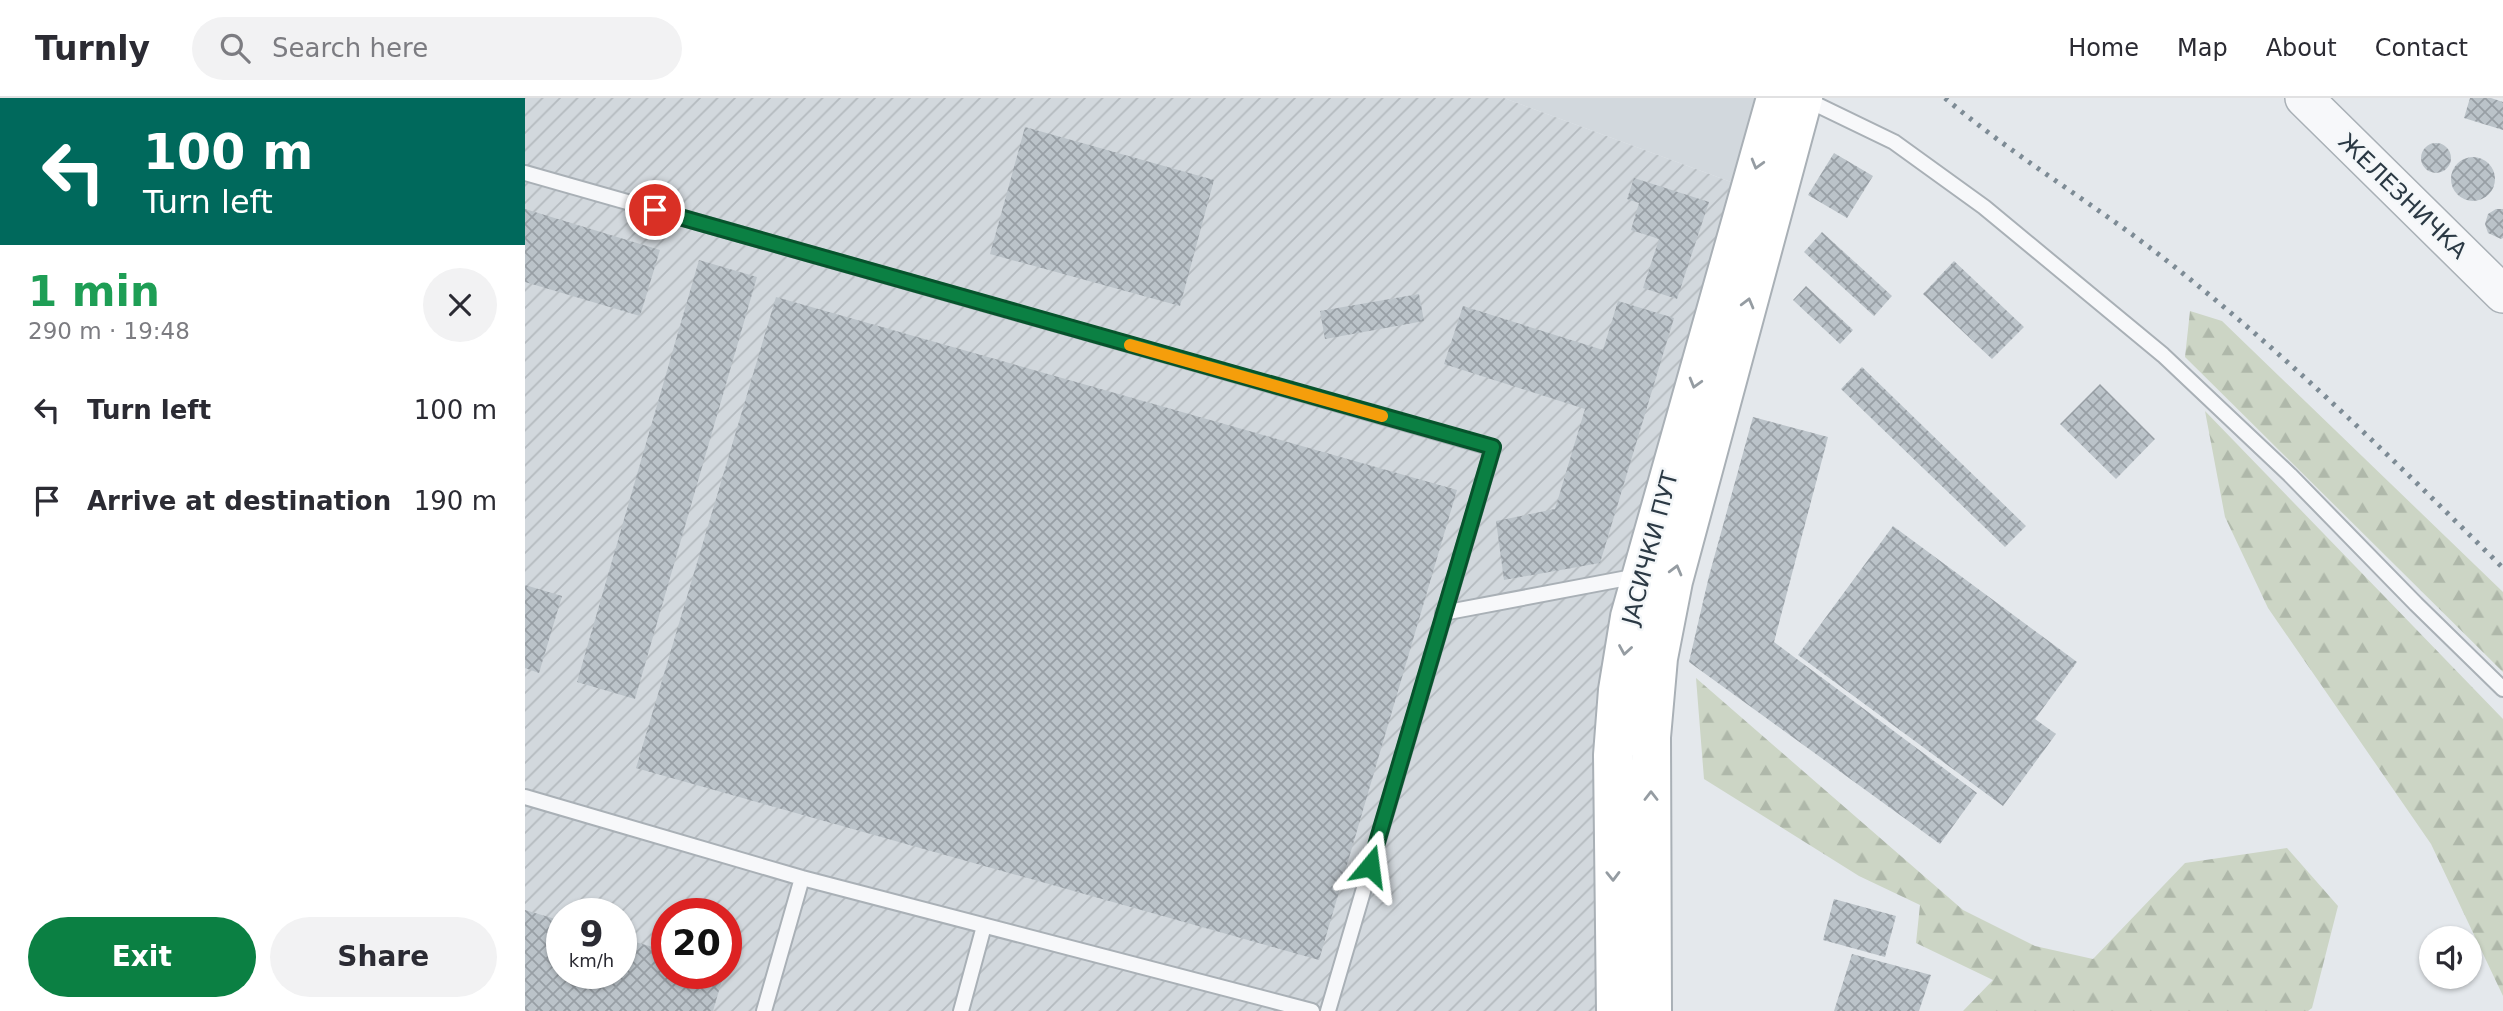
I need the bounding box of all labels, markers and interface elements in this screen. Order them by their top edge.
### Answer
search box [192,17,682,80]
text: Turnly [35,29,150,68]
icon: search [216,29,254,67]
text: Search here [272,33,428,63]
text: Home [2068,34,2139,62]
text: Map [2177,34,2228,62]
text: About [2266,34,2337,62]
text: Contact [2375,34,2468,62]
text: 100 m [143,124,313,181]
icon: left [28,126,119,217]
street label: ЖЕЛЕЗНИЧКА [2333,128,2473,264]
one-way arrow [1751,157,1765,169]
pin [625,180,685,240]
text: Turn left [143,183,273,221]
icon: arrive [636,191,674,229]
text: 1 min [28,267,160,316]
button: close [423,268,497,342]
one-way arrow [1740,298,1754,310]
text: 290 m · 19:48 [28,318,190,344]
one-way arrow [1689,376,1704,388]
icon: left [28,391,66,429]
text: Turn left [87,395,211,425]
text: 100 m [414,395,497,425]
street label: ЈАСИЧКИ ПУТ [1617,468,1683,629]
icon: arrive [28,482,66,520]
text: Arrive at destination [87,486,391,516]
text: 190 m [414,486,497,516]
one-way arrow [1668,565,1682,577]
one-way arrow [1618,644,1633,656]
one-way arrow [1643,790,1659,801]
position arrow [1333,829,1407,903]
one-way arrow [1605,872,1621,882]
speed limit sign: 20 [651,898,742,989]
text: 9 [579,914,604,954]
button: Exit [28,917,256,997]
button: Share [270,917,497,997]
map controls [2419,926,2482,989]
button: sound [2419,926,2482,989]
text: km/h [569,950,614,971]

